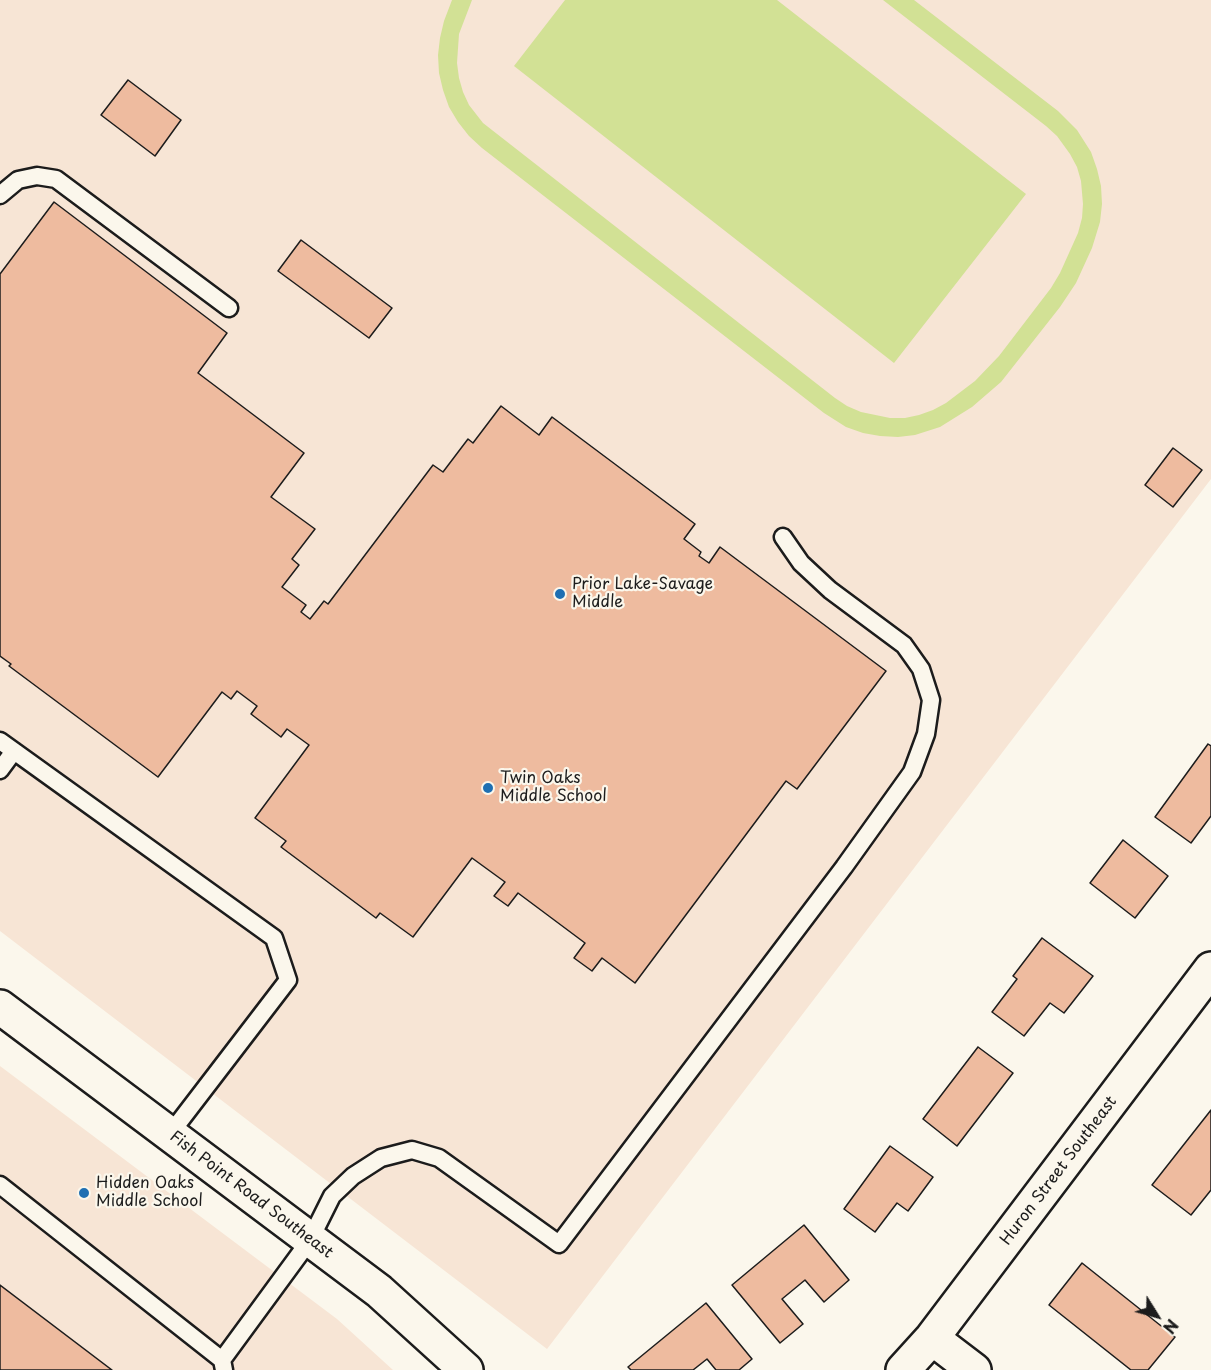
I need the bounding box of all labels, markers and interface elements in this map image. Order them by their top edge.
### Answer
place label: Prior Lake-Savage Middle [572,575,713,613]
marker: Prior Lake-Savage Middle [553,587,567,601]
place label: Twin Oaks Middle School [500,769,607,807]
marker: Twin Oaks Middle School [481,781,495,795]
street label: Huron Street Southeast [997,1093,1121,1249]
street label: Fish Point Road Southeast [166,1127,336,1263]
place label: Hidden Oaks Middle School [96,1174,203,1212]
marker: Hidden Oaks Middle School [77,1186,91,1200]
north arrow [1127,1286,1187,1346]
text: N [1158,1315,1185,1339]

